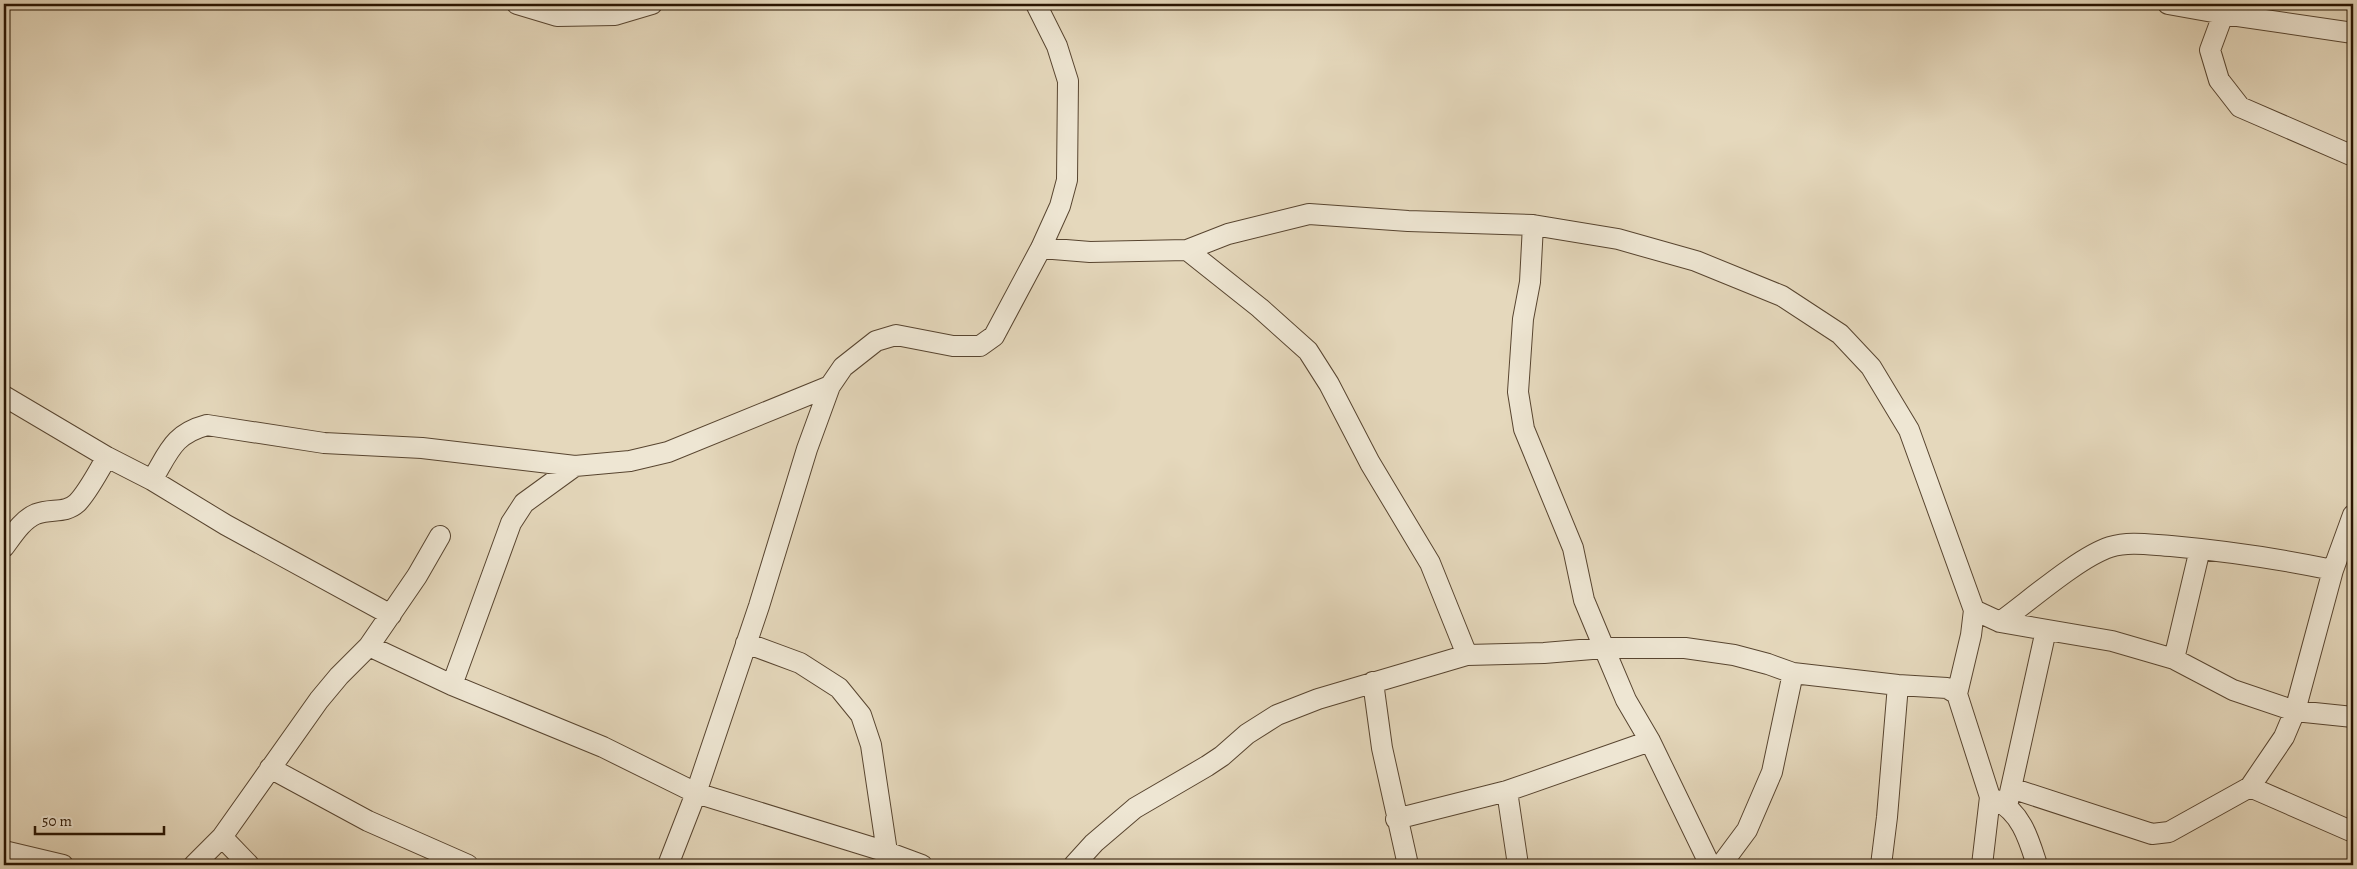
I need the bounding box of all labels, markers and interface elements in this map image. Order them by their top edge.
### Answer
scale bar [35,804,164,836]
text: 50 m [42,811,72,831]

